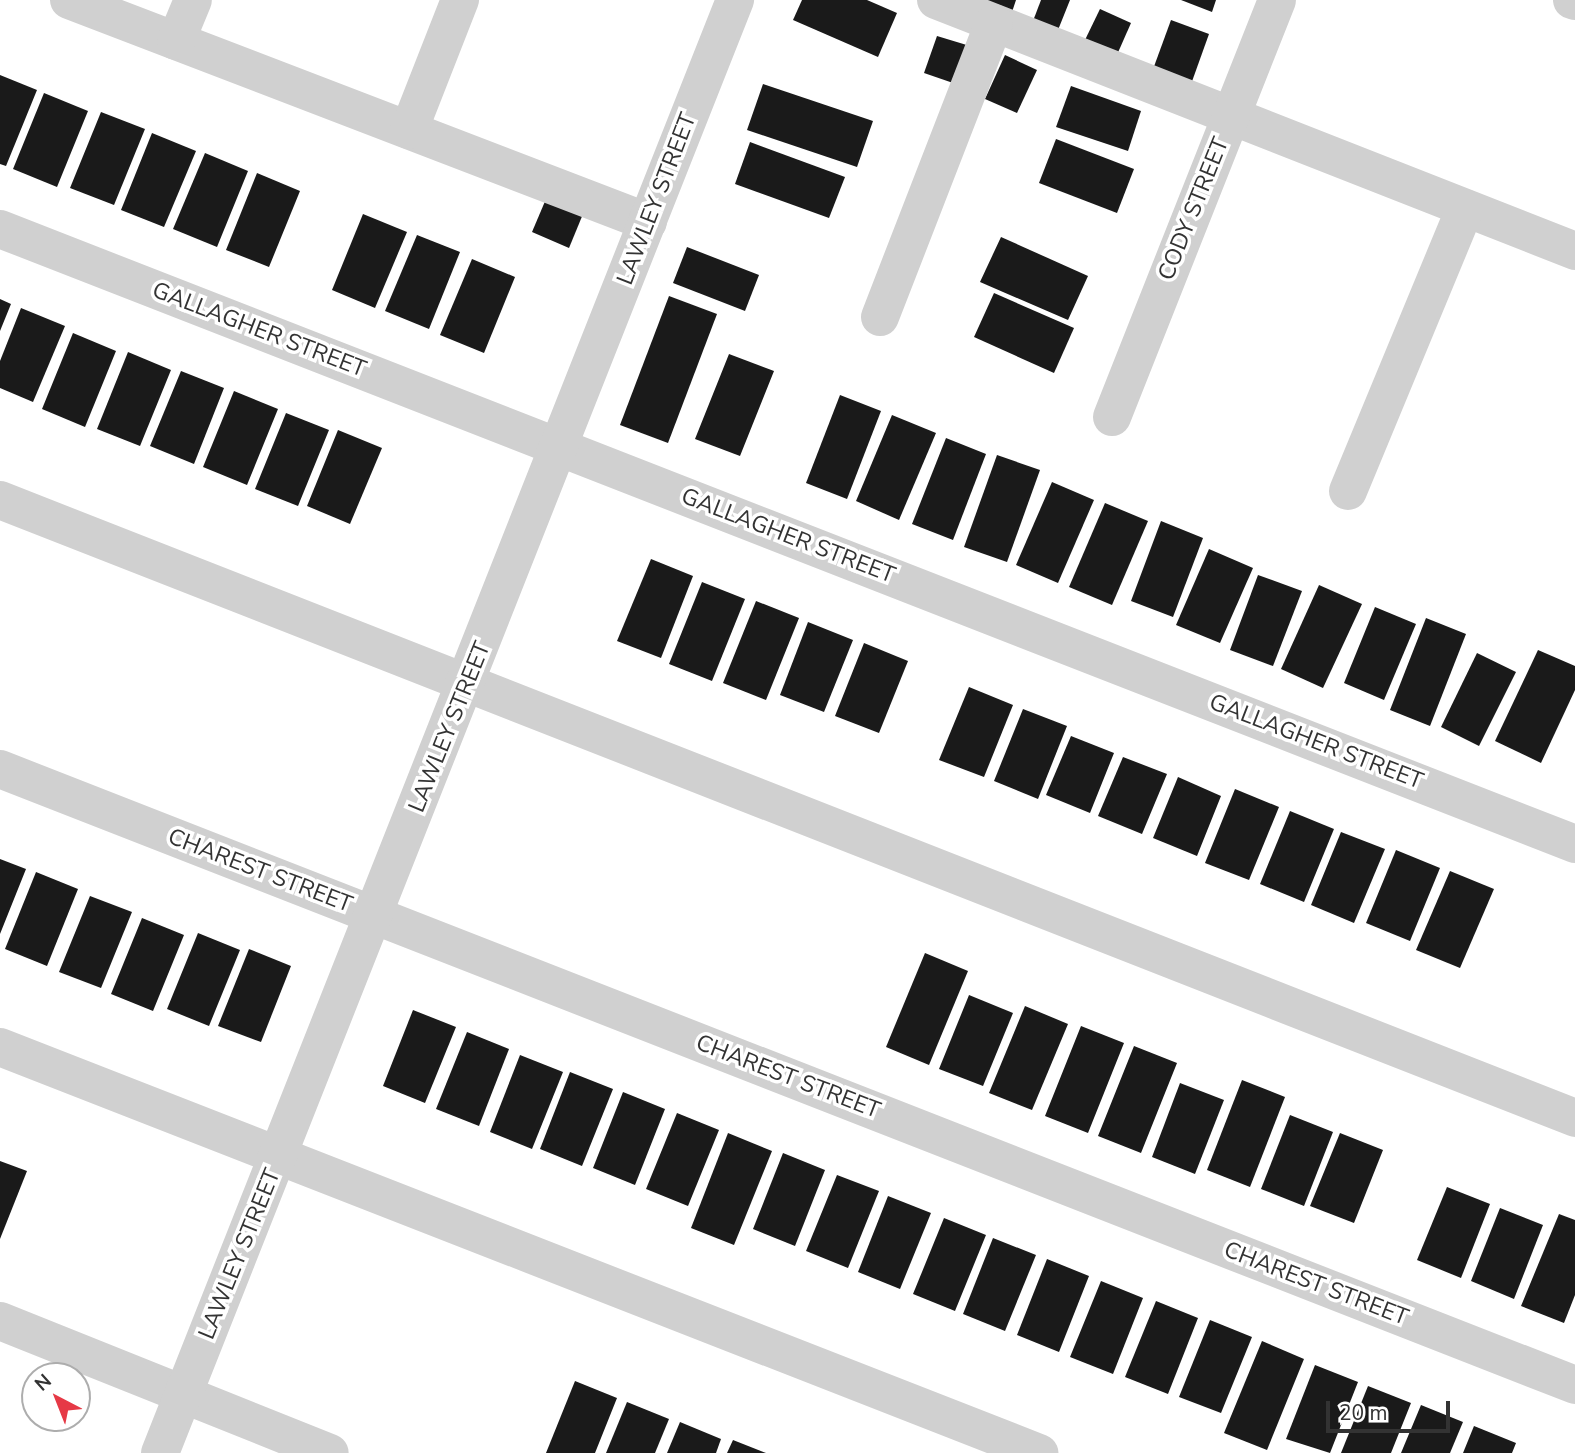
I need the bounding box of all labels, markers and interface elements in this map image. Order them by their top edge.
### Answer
street label: LAWLEY STREET [612,109,702,289]
street label: CODY STREET [1153,134,1235,284]
street label: GALLAGHER STREET [148,276,370,384]
street label: GALLAGHER STREET [677,482,899,590]
street label: LAWLEY STREET [403,638,497,816]
street label: GALLAGHER STREET [1205,688,1427,796]
street label: CHAREST STREET [164,823,356,919]
street label: CHAREST STREET [692,1029,884,1125]
street label: LAWLEY STREET [193,1165,287,1343]
street label: CHAREST STREET [1220,1236,1412,1332]
north arrow [21,1362,91,1432]
text: N [29,1368,57,1397]
scale bar [1330,1386,1454,1430]
text: 20 m [1339,1399,1388,1427]

